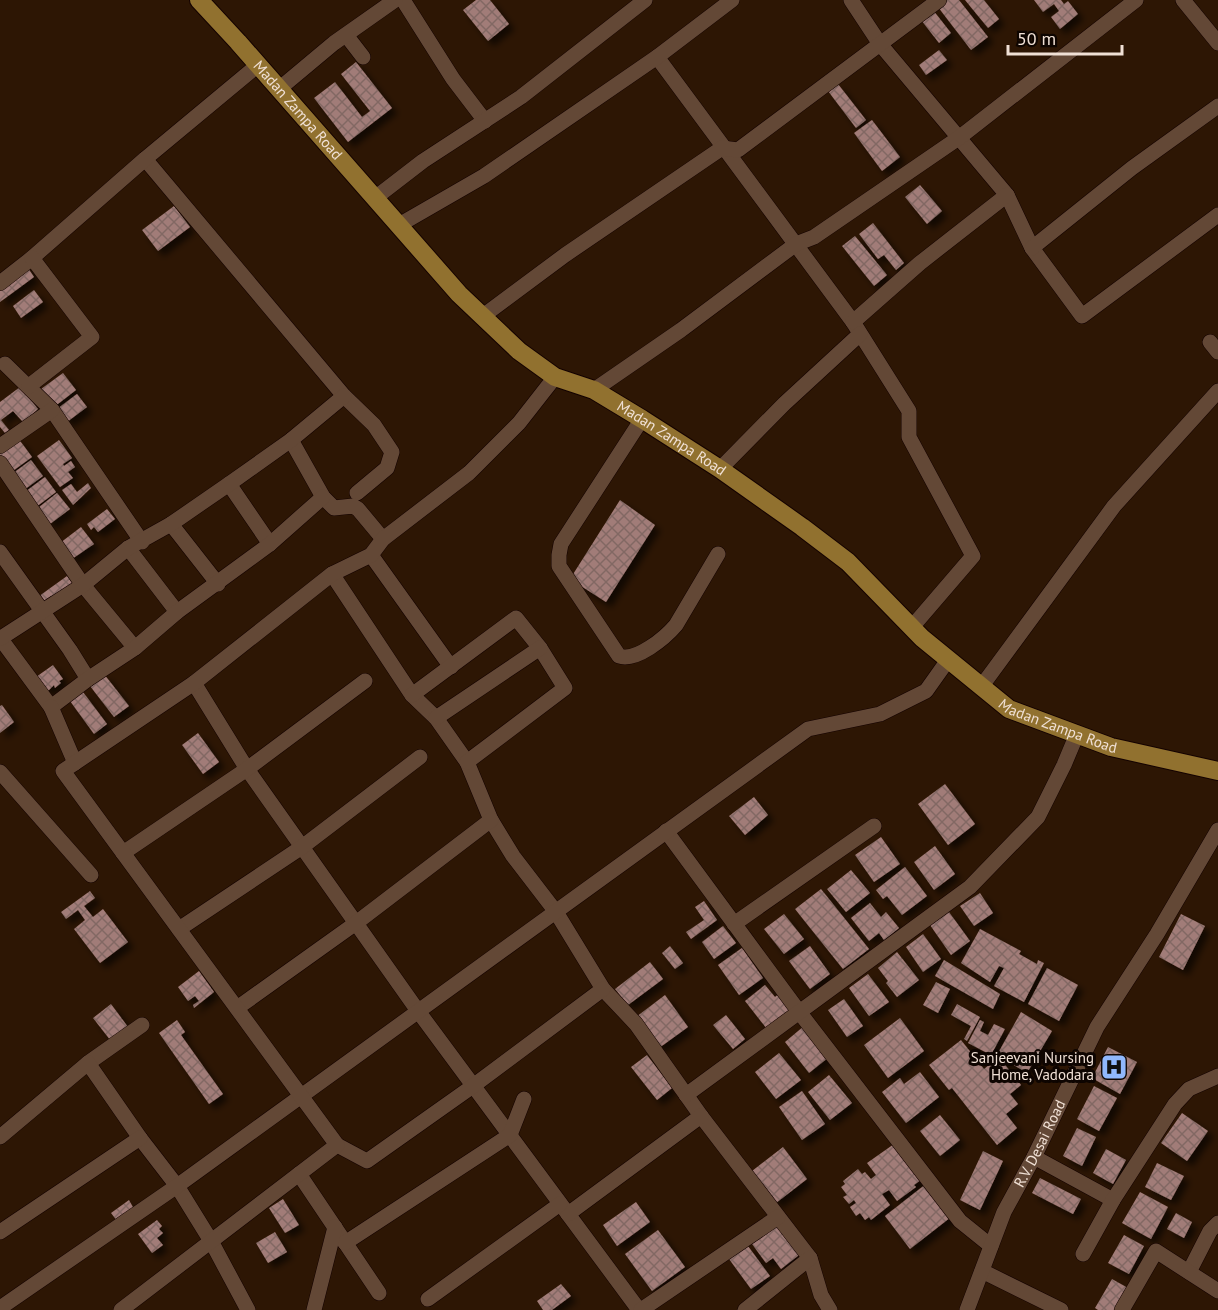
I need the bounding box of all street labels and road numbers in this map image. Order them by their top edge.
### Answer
street label: Madan Zampa Road [250,56,347,163]
street label: Madan Zampa Road [614,396,730,479]
street label: Madan Zampa Road [995,694,1119,757]
street label: R.V. Desai Road [1009,1097,1069,1190]

